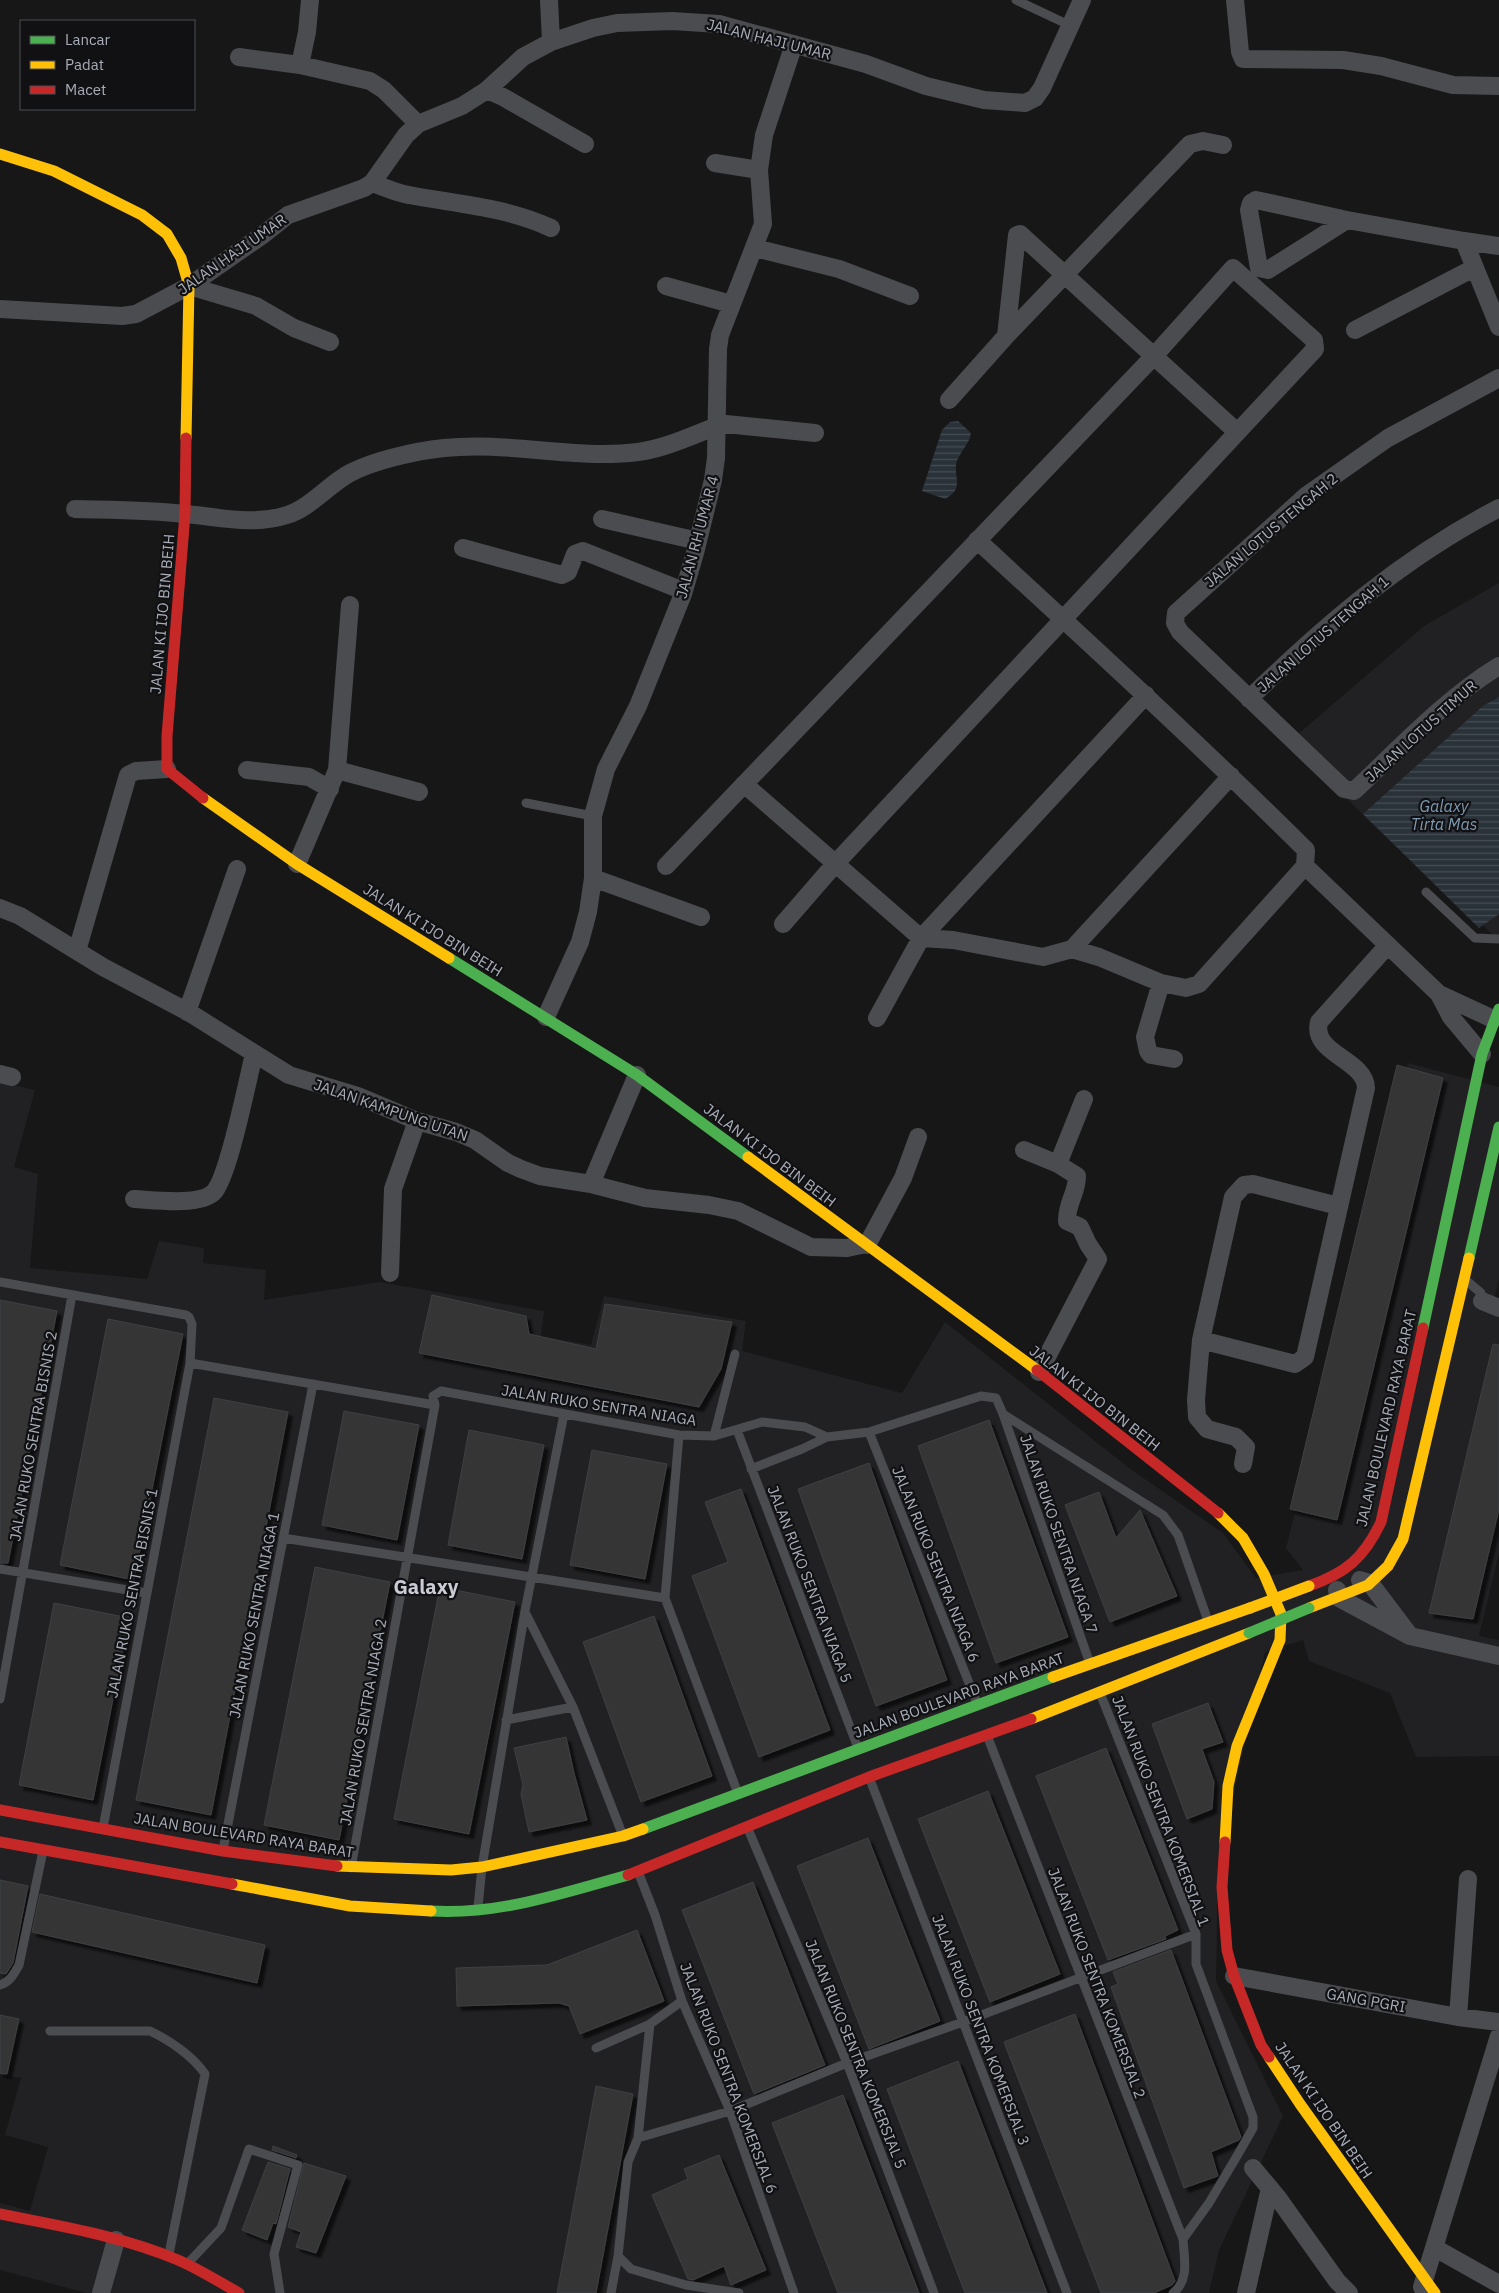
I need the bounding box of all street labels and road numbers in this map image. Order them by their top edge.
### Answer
street label: JALAN HAJI UMAR [705,14,833,64]
street label: JALAN HAJI UMAR [174,210,290,298]
street label: JALAN LOTUS TENGAH 2 [1200,469,1342,591]
street label: JALAN RH UMAR 4 [671,473,723,601]
street label: JALAN KI IJO BIN BEIH [146,533,178,695]
street label: JALAN LOTUS TENGAH 1 [1253,572,1393,696]
street label: JALAN LOTUS TIMUR [1361,676,1481,786]
street label: JALAN KI IJO BIN BEIH [360,879,506,981]
street label: JALAN KAMPUNG UTAN [311,1075,471,1145]
street label: JALAN KI IJO BIN BEIH [700,1099,840,1211]
street label: JALAN BOULEVARD RAYA BARAT [1352,1307,1420,1529]
street label: JALAN RUKO SENTRA BISNIS 2 [5,1329,61,1543]
street label: JALAN KI IJO BIN BEIH [1026,1341,1164,1455]
street label: JALAN RUKO SENTRA NIAGA [500,1380,698,1430]
street label: JALAN RUKO SENTRA NIAGA 7 [1016,1432,1102,1636]
street label: JALAN RUKO SENTRA NIAGA 6 [888,1463,984,1665]
street label: JALAN RUKO SENTRA NIAGA 5 [764,1483,856,1685]
street label: JALAN RUKO SENTRA BISNIS 1 [102,1486,162,1700]
street label: JALAN RUKO SENTRA NIAGA 1 [225,1510,283,1720]
street label: JALAN RUKO SENTRA NIAGA 2 [335,1617,391,1827]
street label: JALAN BOULEVARD RAYA BARAT [851,1648,1067,1742]
street label: JALAN RUKO SENTRA KOMERSIAL 1 [1108,1693,1214,1929]
street label: JALAN BOULEVARD RAYA BARAT [133,1808,356,1862]
street label: JALAN RUKO SENTRA KOMERSIAL 2 [1044,1865,1150,2101]
street label: JALAN RUKO SENTRA KOMERSIAL 3 [928,1912,1034,2148]
street label: JALAN RUKO SENTRA KOMERSIAL 5 [801,1937,911,2171]
street label: JALAN RUKO SENTRA KOMERSIAL 6 [676,1960,782,2196]
street label: GANG PGRI [1325,1984,1407,2016]
street label: JALAN KI IJO BIN BEIH [1271,2038,1377,2182]

